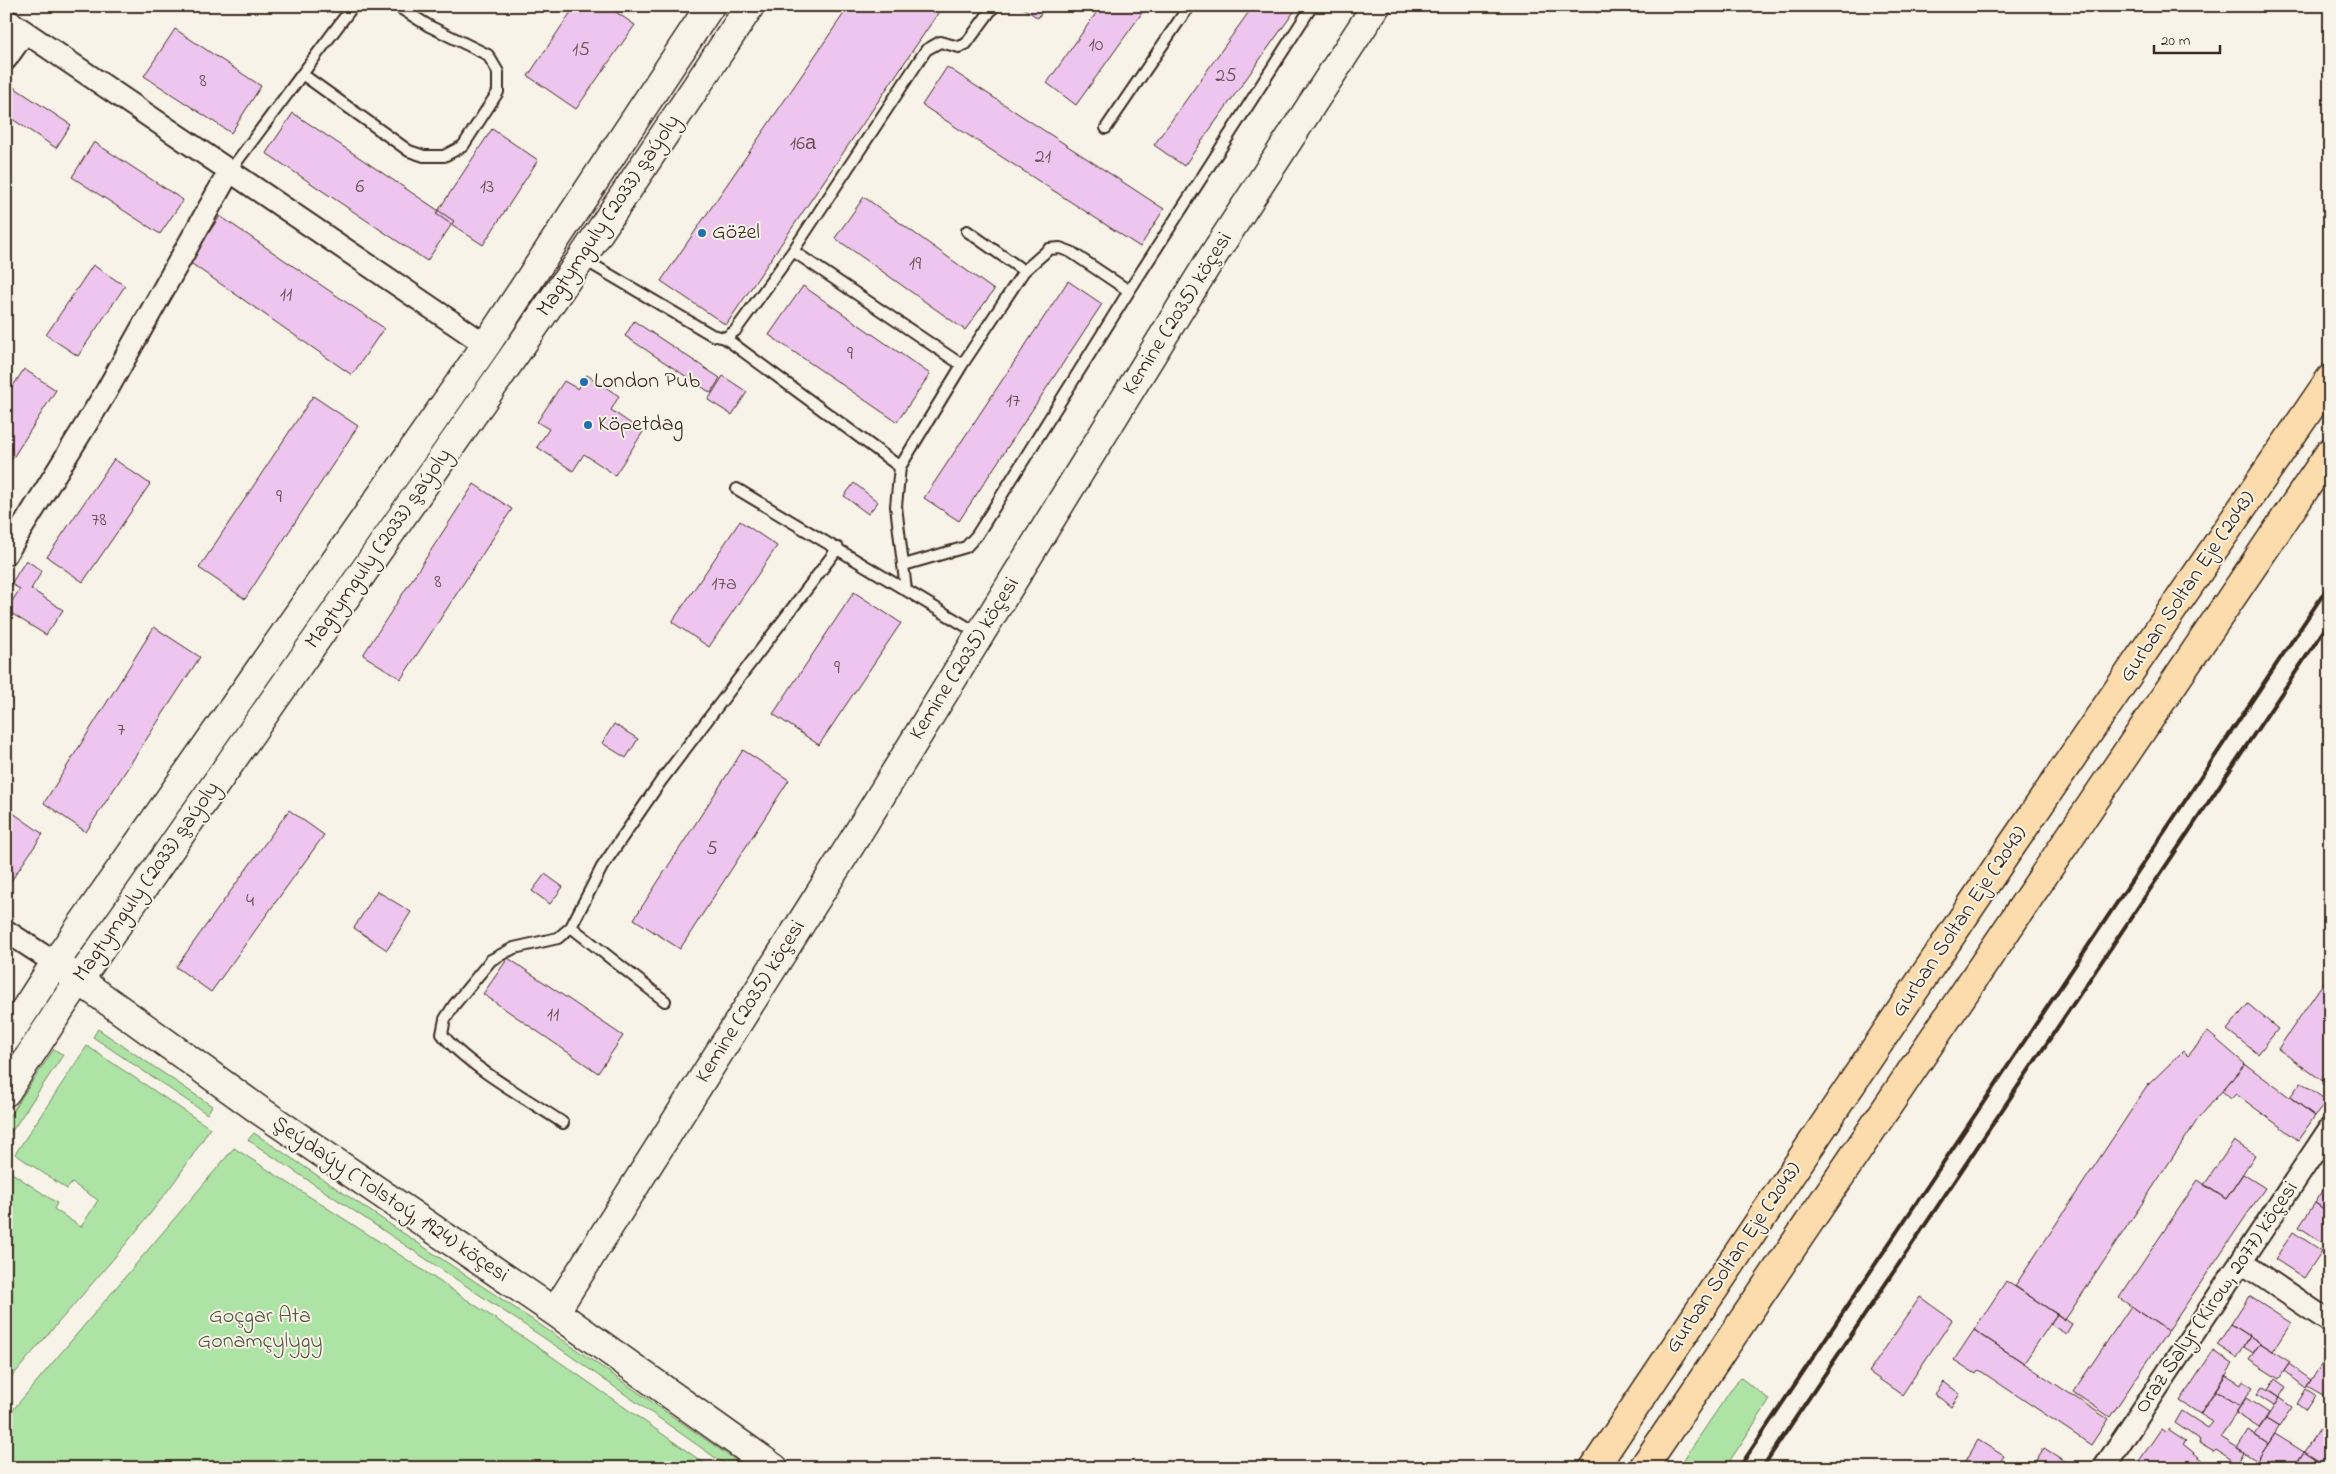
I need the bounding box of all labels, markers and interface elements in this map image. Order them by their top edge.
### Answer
scale bar [2154,22,2220,54]
text: 20 m [2161,30,2191,52]
house number: 10 [1089,31,1104,60]
house number: 15 [572,36,590,65]
house number: 25 [1215,62,1237,91]
house number: 8 [199,67,207,96]
street label: Magtymguly (2033) şaýoly [529,108,690,324]
house number: 16а [790,130,817,159]
house number: 21 [1035,143,1051,172]
house number: 6 [356,173,365,202]
house number: 13 [480,173,494,202]
place label: Gözel [712,217,760,249]
street label: Kemine (2035) köçesi [1115,226,1241,402]
marker: Gözel [696,227,708,239]
house number: 19 [909,250,921,279]
house number: 11 [280,281,292,310]
house number: 9 [847,340,853,369]
place label: London Pub [594,366,701,398]
marker: London Pub [578,376,590,388]
house number: 17 [1006,387,1020,416]
place label: Köpetdag [598,409,684,442]
marker: Köpetdag [582,419,594,431]
street label: Magtymguly (2033) şaýoly [298,442,461,656]
house number: 9 [276,483,282,512]
street label: Gurban Soltan Eje (2043) [2112,485,2264,689]
house number: 78 [91,506,107,535]
house number: 8 [434,568,442,597]
house number: 17a [711,570,737,599]
street label: Kemine (2035) köçesi [902,571,1028,747]
house number: 9 [834,654,840,683]
house number: 7 [117,716,125,745]
street label: Magtymguly (2033) şaýoly [66,775,229,989]
street label: Gurban Soltan Eje (2043) [1884,820,2036,1024]
house number: 5 [706,835,718,864]
house number: 4 [246,887,254,916]
street label: Kemine (2035) köçesi [688,914,814,1090]
house number: 11 [547,1001,559,1030]
street label: Şeýdaýy (Tolstoý, 1924) köçesi [265,1109,515,1292]
street label: Gurban Soltan Eje (2043) [1658,1156,1810,1360]
street label: Oraz Salyr (Kirow, 2077) köçesi [2127,1175,2308,1421]
park label: Goçgar Ata Gonamçylygy [197,1301,323,1359]

